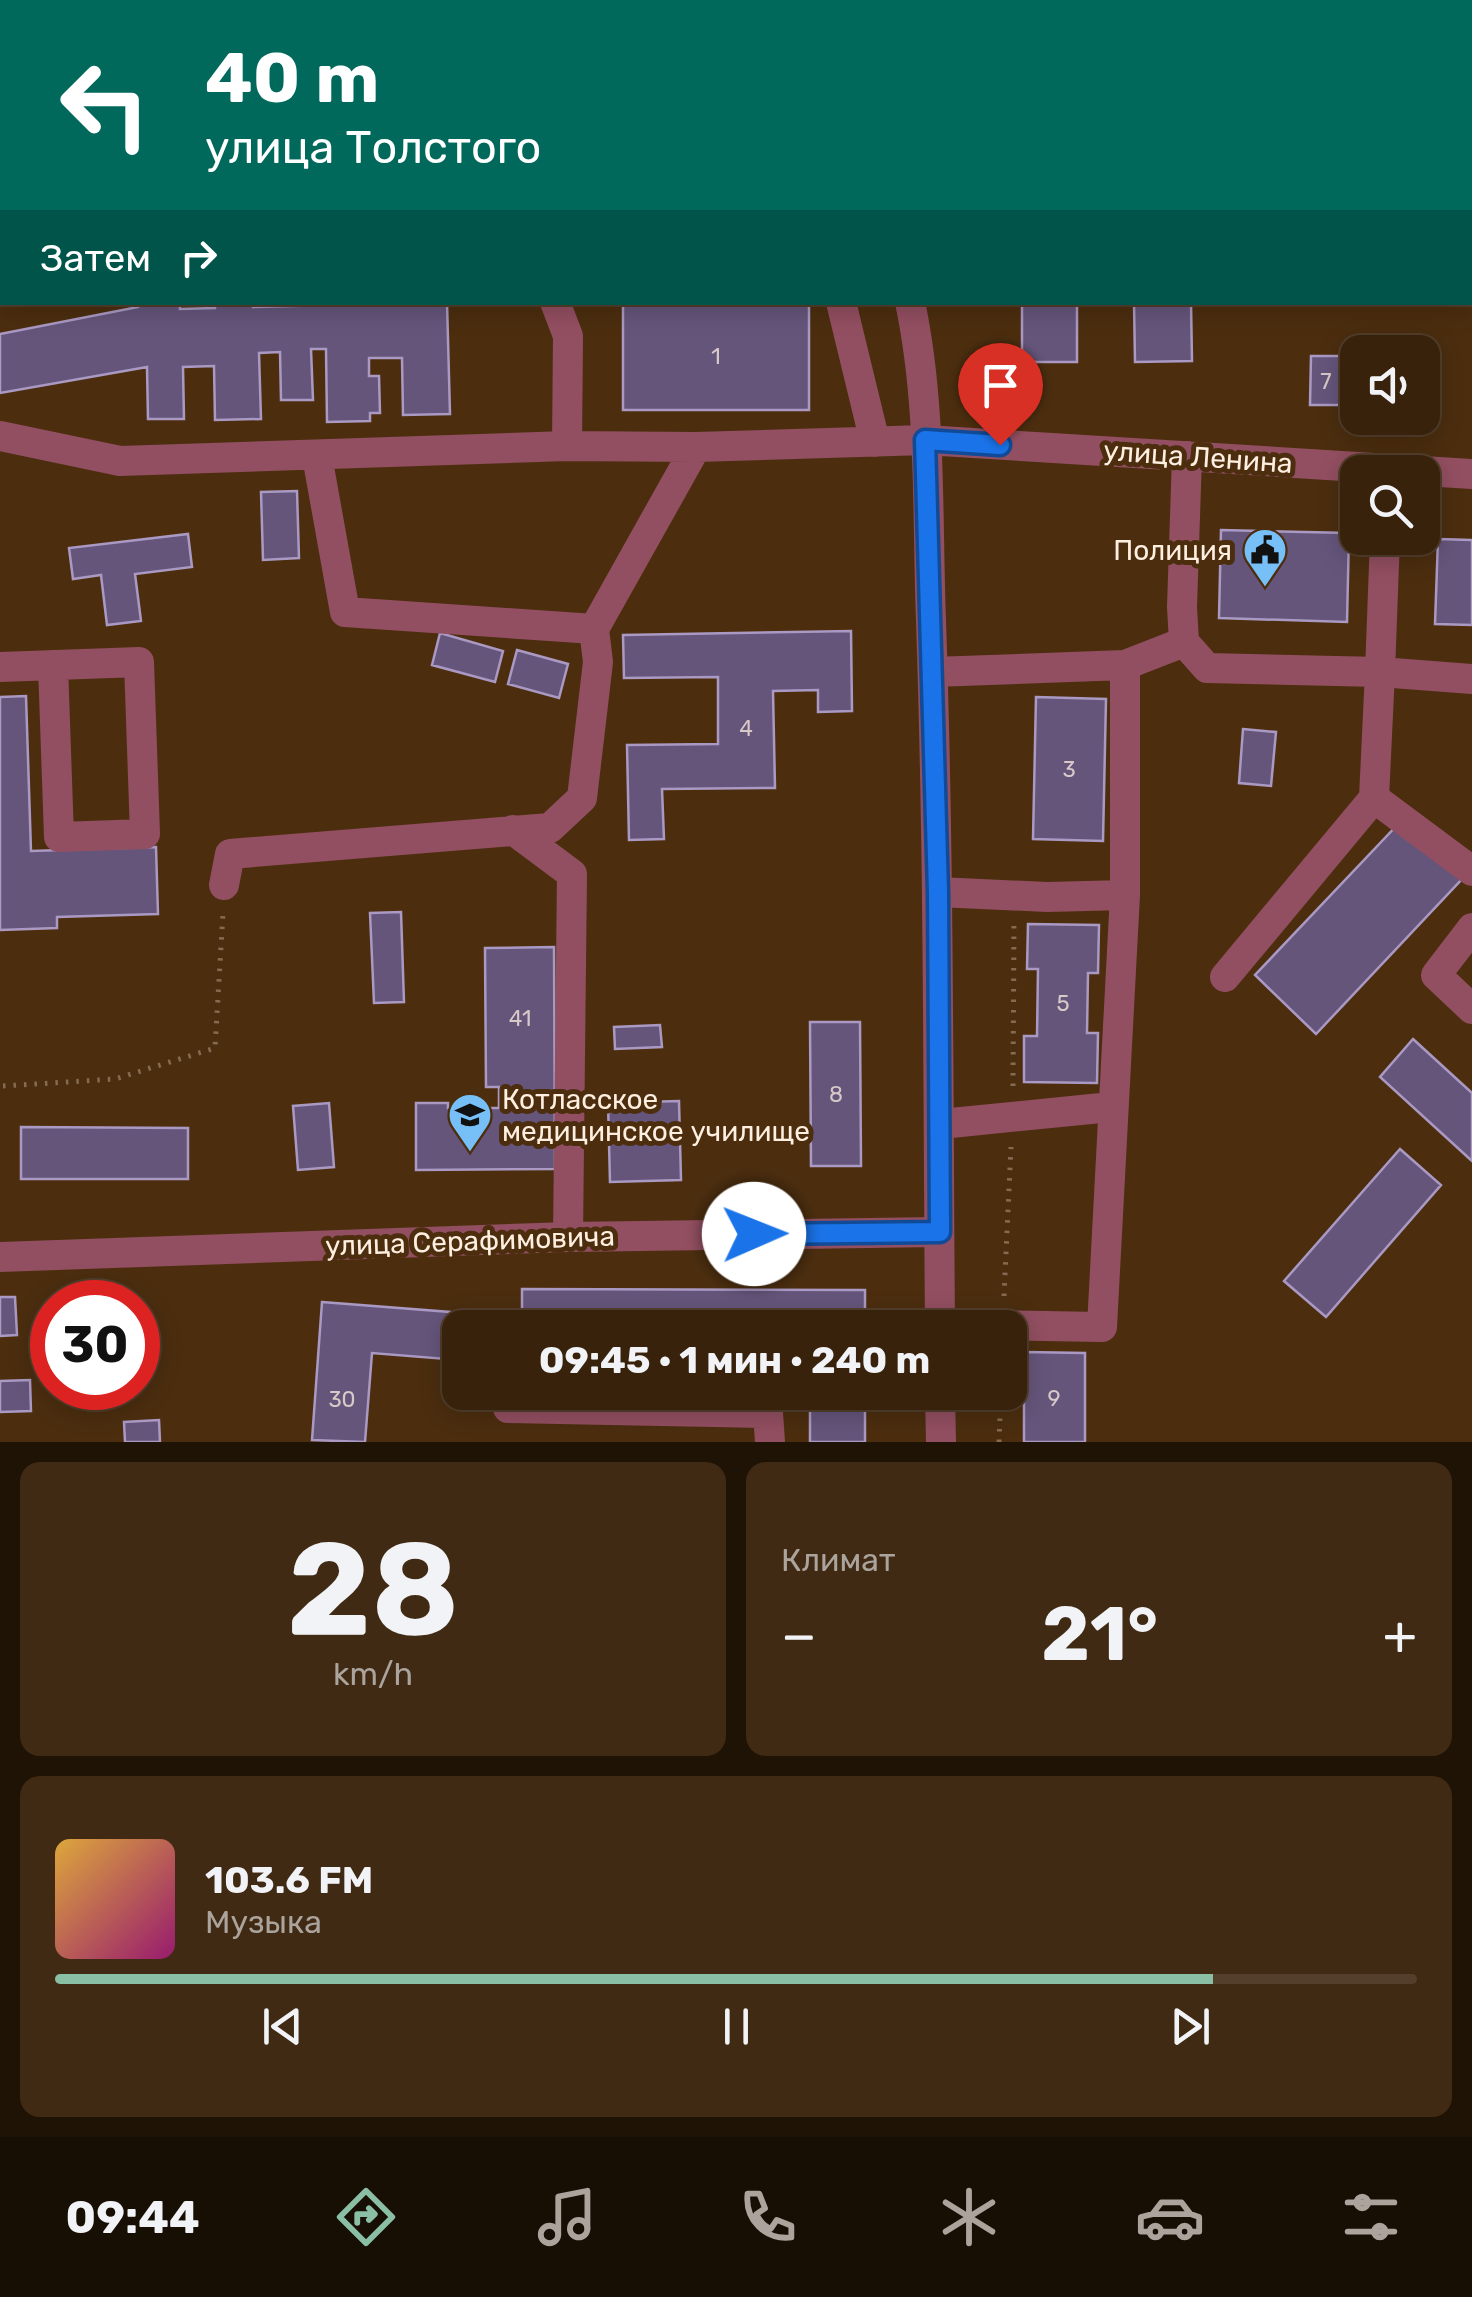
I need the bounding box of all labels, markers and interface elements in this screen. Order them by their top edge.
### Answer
text: 40 m [205,37,379,120]
icon: left [40,40,170,170]
text: улица Толстого [205,121,541,174]
icon: right [171,230,226,285]
text: Затем [40,235,151,281]
map controls [1340,335,1440,555]
button: sound [1340,335,1440,435]
house number: 1 [711,343,721,370]
pin [958,343,1043,446]
icon: arrive [973,358,1028,413]
house number: 7 [1320,368,1332,395]
street label: улица Ленина [1102,434,1294,480]
button: search [1340,455,1440,555]
public building icon: Полиция [1242,527,1288,588]
place label: Полиция [1113,534,1232,567]
house number: 4 [739,715,753,742]
house number: 3 [1062,756,1076,783]
house number: 5 [1056,990,1070,1017]
house number: 41 [509,1005,531,1032]
house number: 8 [829,1081,843,1108]
place label: Котласское медицинское училище [502,1083,810,1148]
school or university icon: Котласское медицинское училище [447,1092,493,1153]
position arrow [702,1182,806,1286]
street label: улица Серафимовича [325,1219,615,1263]
speed limit sign: 30 [30,1280,160,1410]
text: 09:45 · 1 мин · 240 m [539,1337,930,1383]
house number: 9 [1047,1385,1061,1412]
house number: 30 [328,1386,356,1413]
text: 28 [287,1512,459,1667]
text: Климат [781,1541,895,1579]
text: 21° [1041,1590,1158,1679]
text: − [781,1603,817,1668]
text: + [1383,1603,1417,1668]
text: km/h [333,1655,413,1693]
text: 103.6 FM [205,1857,373,1903]
text: Музыка [205,1903,322,1941]
icon: previous [255,1999,310,2054]
icon: pause [709,1999,764,2054]
icon: next [1163,1999,1218,2054]
icon: directions [331,2182,401,2252]
icon: music [532,2182,602,2252]
icon: phone [733,2182,803,2252]
icon: climate [934,2182,1004,2252]
icon: car [1135,2182,1205,2252]
icon: filters [1336,2182,1406,2252]
text: 09:44 [66,2191,200,2244]

